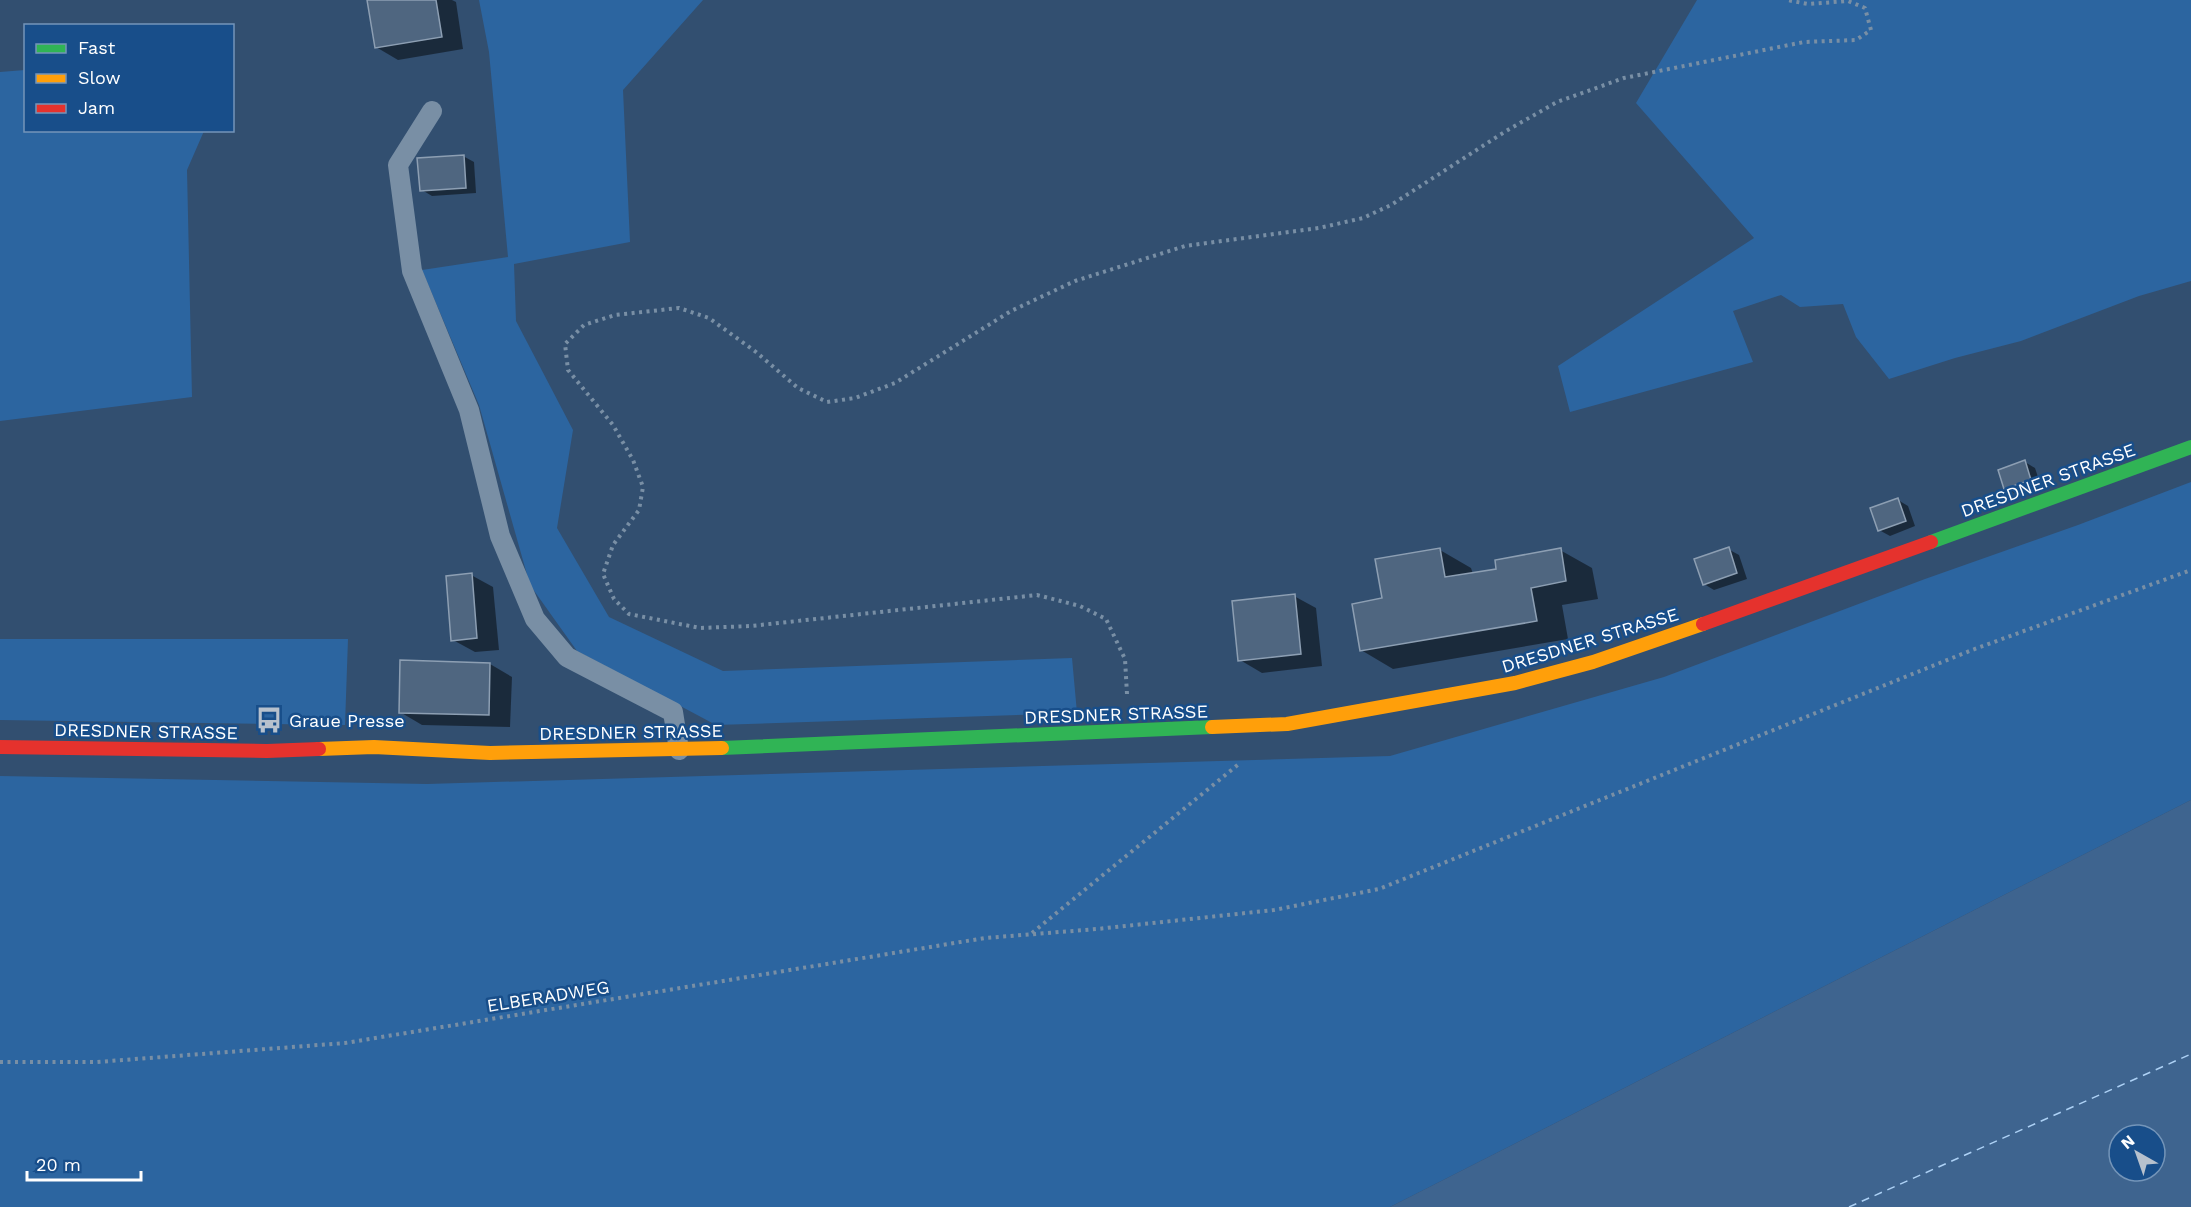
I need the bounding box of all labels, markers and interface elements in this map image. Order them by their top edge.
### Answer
legend [24,24,234,132]
text: Fast [78,37,116,58]
text: Slow [78,67,121,88]
text: Jam [78,97,115,118]
street label: DRESDNER STRASSE [1958,439,2138,521]
street label: DRESDNER STRASSE [1499,603,1681,677]
street label: DRESDNER STRASSE [1024,700,1208,728]
bus stop icon: Graue Presse [254,705,284,735]
place label: Graue Presse [289,710,405,731]
street label: DRESDNER STRASSE [54,719,238,743]
street label: DRESDNER STRASSE [539,720,723,744]
street label: ELBERADWEG [485,976,611,1016]
north arrow [2107,1123,2167,1183]
text: N [2117,1131,2138,1153]
scale bar [27,1144,141,1182]
text: 20 m [36,1154,81,1175]

